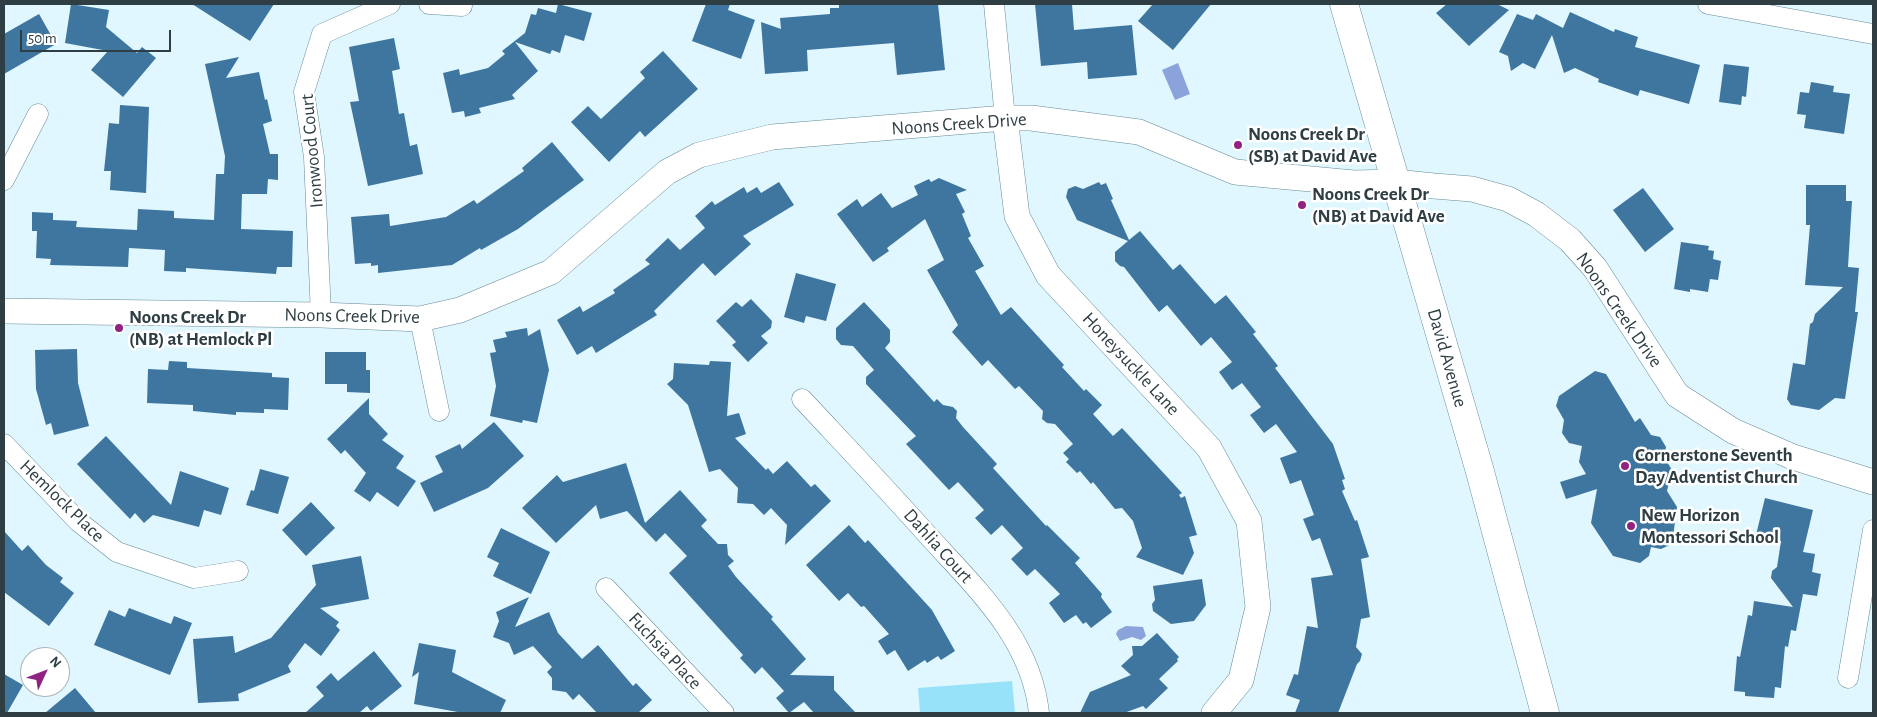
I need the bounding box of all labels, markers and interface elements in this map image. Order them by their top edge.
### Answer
scale bar [22,20,174,52]
text: 50 m [28,31,57,46]
street label: Ironwood Court [296,93,328,209]
street label: Noons Creek Drive [891,108,1027,140]
place label: Noons Creek Dr (SB) at David Ave [1248,123,1377,167]
marker: Noons Creek Dr (SB) at David Ave [1232,139,1244,151]
place label: Noons Creek Dr (NB) at David Ave [1312,183,1445,227]
marker: Noons Creek Dr (NB) at David Ave [1296,199,1308,211]
street label: Noons Creek Drive [1571,248,1667,372]
street label: Noons Creek Drive [284,303,420,329]
place label: Noons Creek Dr (NB) at Hemlock Pl [129,306,272,350]
street label: David Avenue [1422,306,1472,410]
street label: Honeysuckle Lane [1077,308,1185,420]
marker: Noons Creek Dr (NB) at Hemlock Pl [113,322,125,334]
place label: Cornerstone Seventh Day Adventist Church [1635,444,1798,488]
street label: Hemlock Place [15,455,109,547]
marker: Cornerstone Seventh Day Adventist Church [1619,460,1631,472]
street label: Dahlia Court [899,504,977,588]
place label: New Horizon Montessori School [1641,504,1779,548]
marker: New Horizon Montessori School [1625,520,1637,532]
street label: Fuchsia Place [624,608,706,694]
north arrow [20,647,70,697]
text: N [47,654,64,671]

